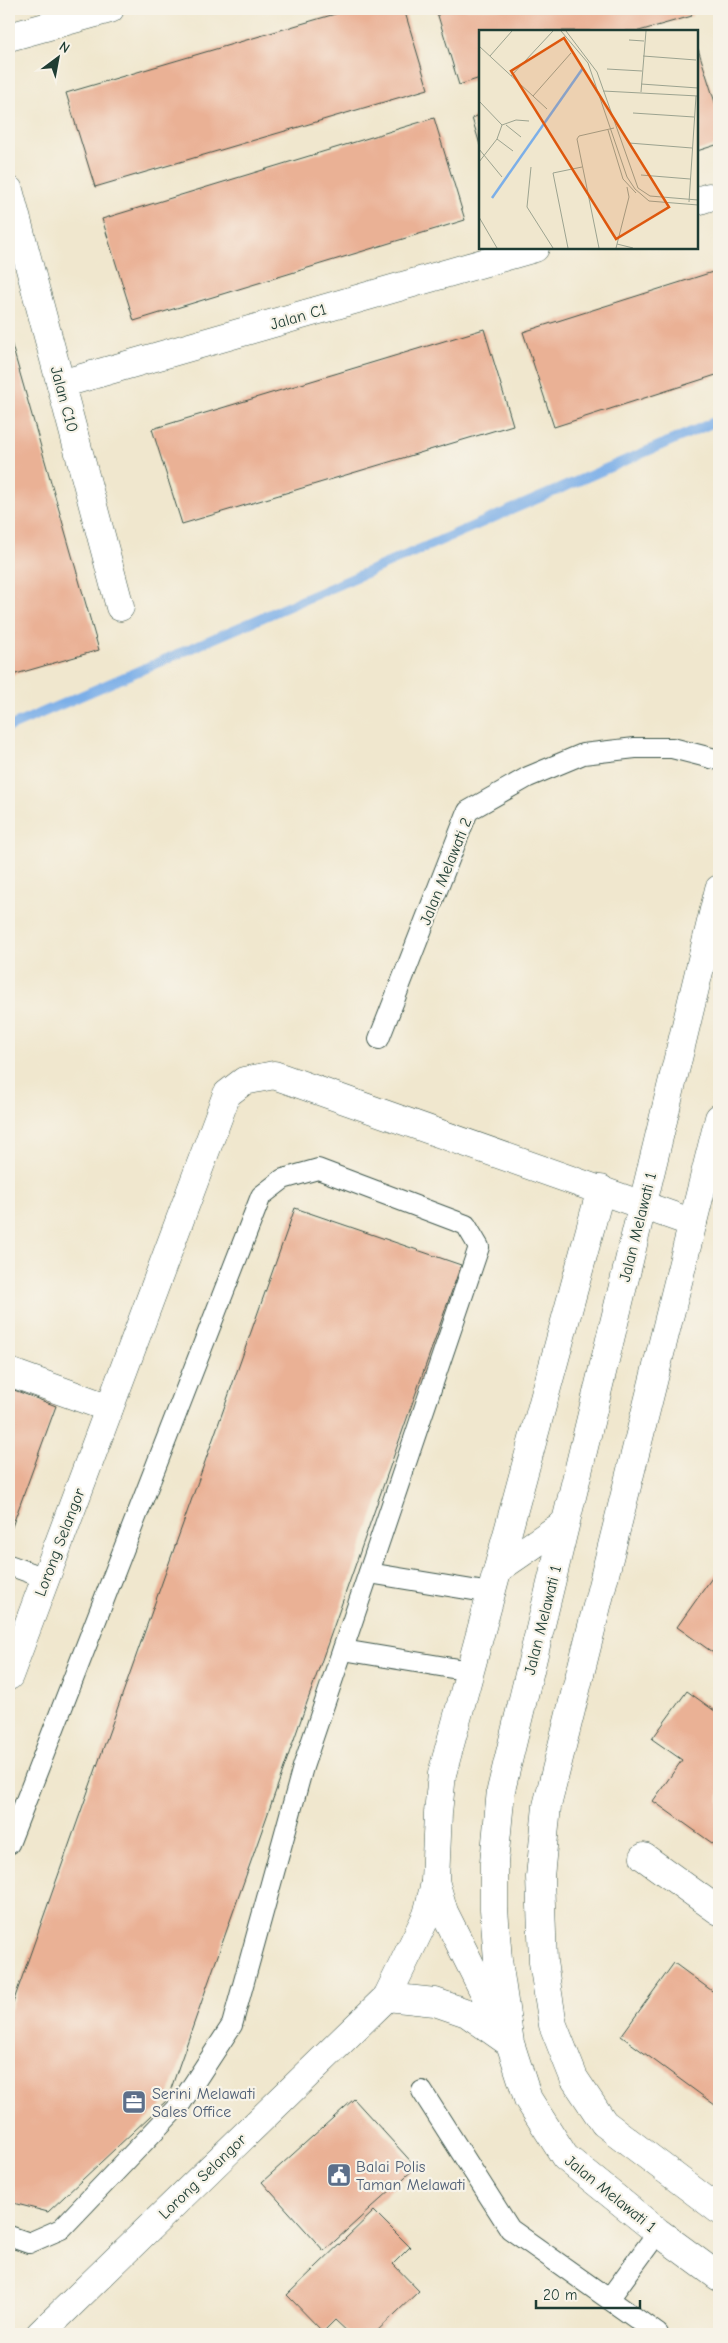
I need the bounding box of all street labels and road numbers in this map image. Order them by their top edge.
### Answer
street label: Jalan C1 [268,300,328,334]
street label: Jalan C10 [47,364,81,434]
street label: Jalan Melawati 2 [416,815,476,928]
street label: Jalan Melawati 1 [616,1171,660,1284]
street label: Lorong Selangor [31,1485,89,1599]
street label: Jalan Melawati 1 [521,1564,565,1677]
street label: Lorong Selangor [155,2130,250,2223]
street label: Jalan Melawati 1 [561,2151,660,2236]

